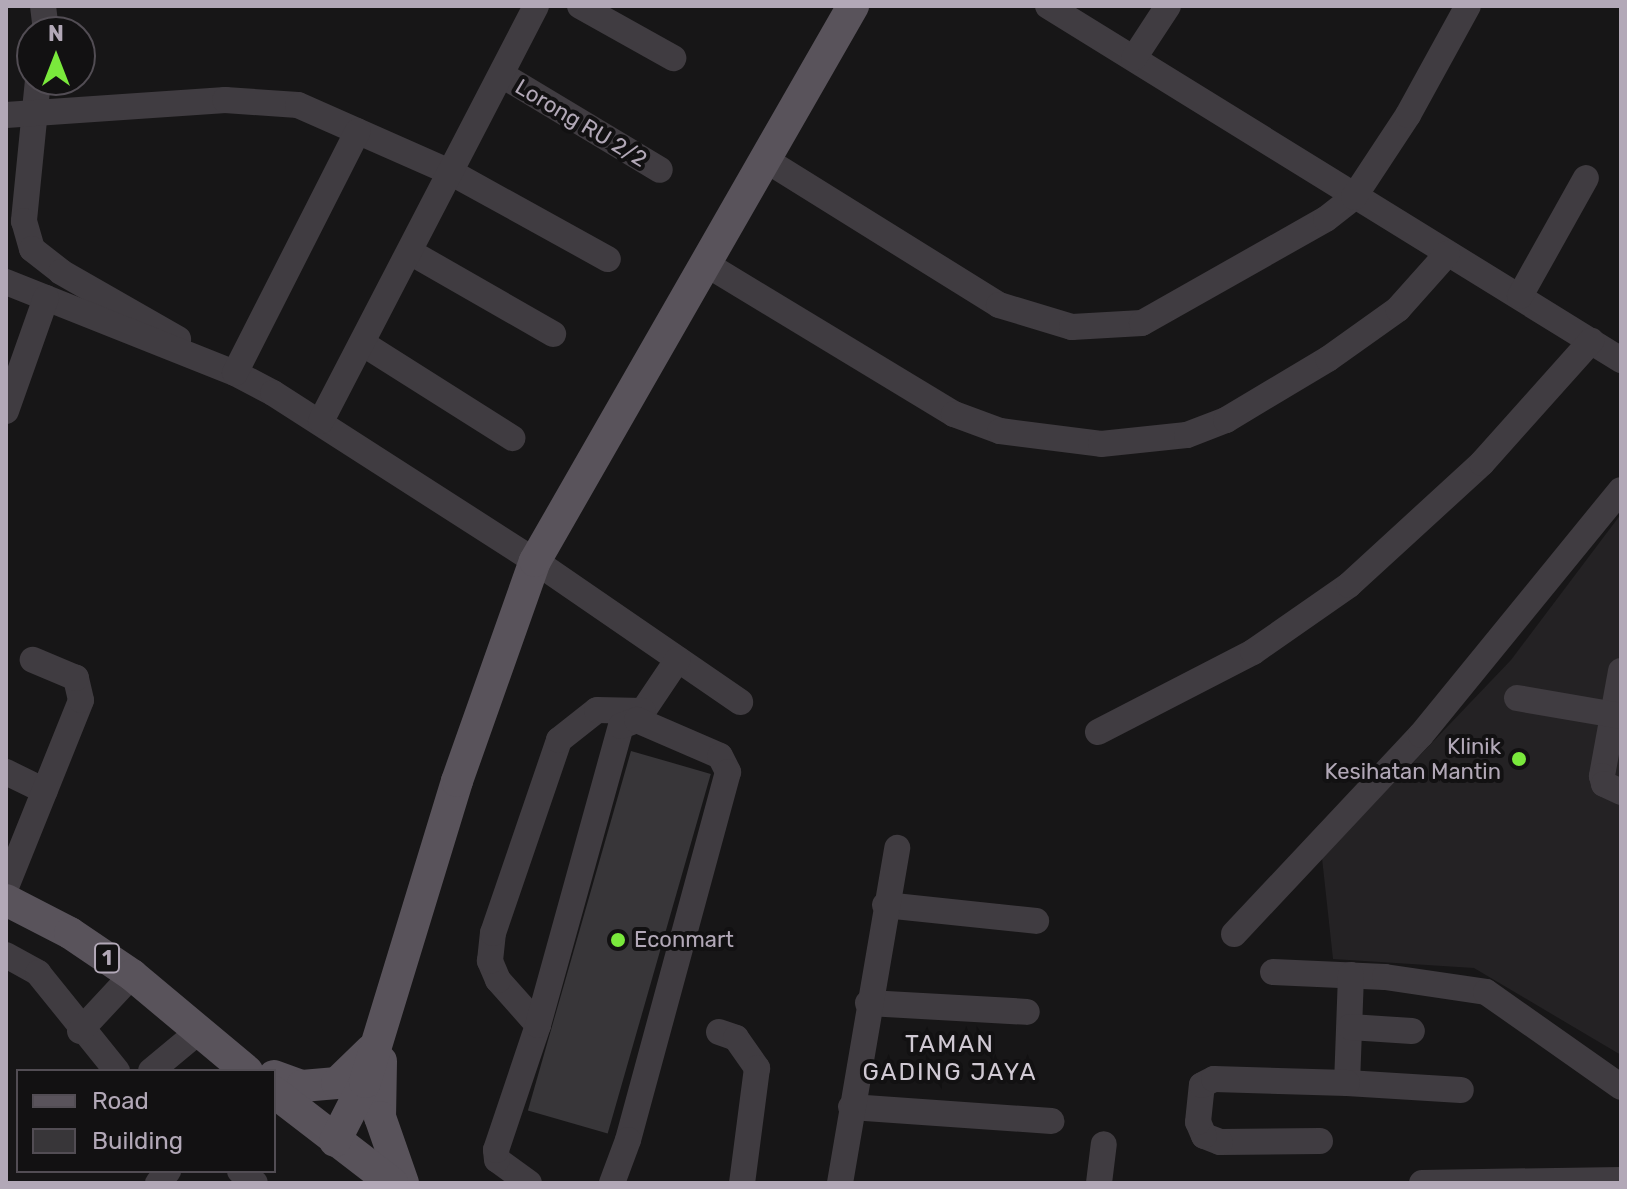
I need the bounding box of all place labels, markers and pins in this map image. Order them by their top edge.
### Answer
place label: Klinik Kesihatan Mantin [1325,733,1501,784]
marker: Klinik Kesihatan Mantin [1508,748,1530,770]
place label: Econmart [634,927,734,953]
marker: Econmart [609,931,627,949]

